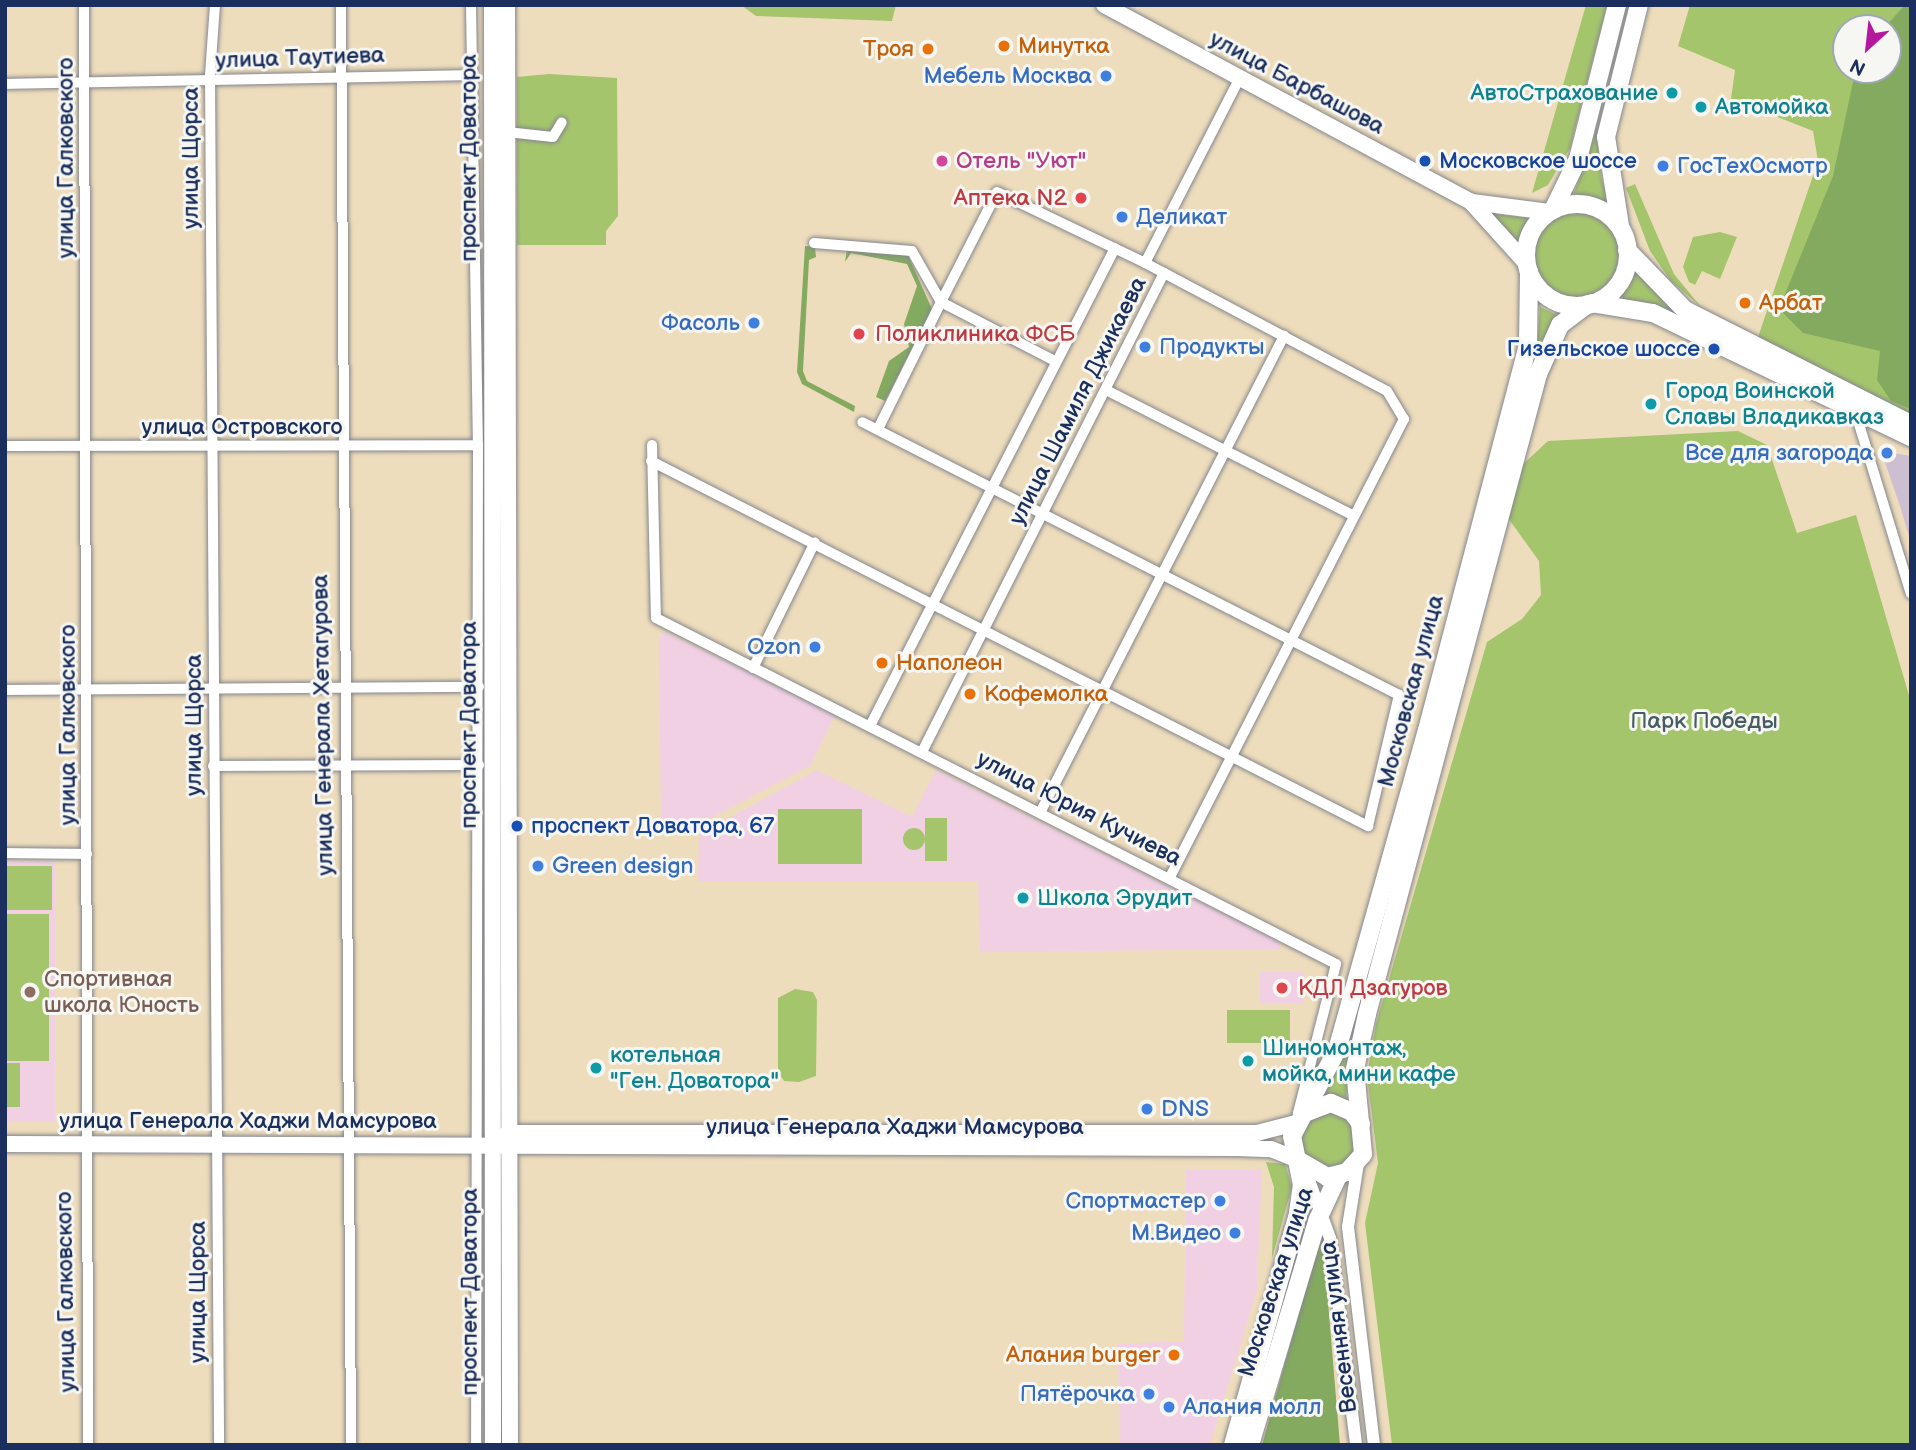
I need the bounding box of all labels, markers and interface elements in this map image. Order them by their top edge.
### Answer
north arrow [1832,14,1902,84]
street label: улица Барбашова [1205,25,1389,141]
place label: Минутка [1018,32,1110,60]
place label: Троя [863,35,914,63]
marker: Минутка [996,38,1012,54]
street label: улица Таутиева [215,41,385,75]
marker: Троя [920,41,936,57]
text: N [1847,53,1870,80]
street label: проспект Доватора [455,54,483,262]
street label: улица Галковского [52,58,80,258]
place label: Мебель Москва [924,62,1092,90]
marker: Мебель Москва [1098,68,1114,84]
place label: АвтоСтрахование [1471,79,1658,107]
marker: АвтоСтрахование [1664,85,1680,101]
street label: улица Щорса [177,87,205,229]
place label: Автомойка [1715,93,1829,121]
marker: Автомойка [1693,99,1709,115]
place label: Отель "Уют" [956,147,1086,175]
place label: Московское шоссе [1439,147,1637,175]
place label: ГосТехОсмотр [1677,152,1828,180]
marker: Отель "Уют" [934,153,950,169]
marker: Московское шоссе [1417,153,1433,169]
marker: ГосТехОсмотр [1655,158,1671,174]
place label: Аптека N2 [954,184,1067,212]
marker: Аптека N2 [1073,190,1089,206]
place label: Деликат [1136,203,1227,231]
marker: Деликат [1114,209,1130,225]
street label: улица Шамиля Джикаева [1003,272,1153,530]
place label: Арбат [1759,289,1823,317]
marker: Арбат [1737,295,1753,311]
place label: Фасоль [661,309,740,337]
marker: Фасоль [746,315,762,331]
place label: Поликлиника ФСБ [875,320,1075,348]
marker: Поликлиника ФСБ [849,324,869,344]
place label: Продукты [1159,333,1265,361]
place label: Гизельское шоссе [1507,335,1700,363]
marker: Продукты [1137,339,1153,355]
marker: Гизельское шоссе [1706,341,1722,357]
place label: Город Воинской Славы Владикавказ [1665,377,1884,431]
marker: Город Воинской Славы Владикавказ [1643,396,1659,412]
street label: улица Островского [142,413,342,441]
place label: Все для загорода [1685,439,1873,467]
marker: Все для загорода [1879,445,1895,461]
street label: улица Генерала Хетагурова [307,574,339,876]
street label: Московская улица [1372,592,1450,790]
street label: проспект Доватора [455,621,483,829]
street label: улица Галковского [54,625,82,825]
place label: Ozon [747,633,801,661]
marker: Ozon [807,639,823,655]
place label: Наполеон [896,649,1003,677]
street label: улица Щорса [180,654,208,796]
marker: Наполеон [874,655,890,671]
place label: Кофемолка [984,680,1108,708]
marker: Кофемолка [962,686,978,702]
park label: Парк Победы [1630,707,1778,735]
street label: улица Юрия Кучиева [972,745,1186,873]
place label: проспект Доватора, 67 [531,812,774,840]
marker: проспект Доватора, 67 [509,818,525,834]
place label: Green design [552,852,693,880]
marker: Green design [530,858,546,874]
place label: Школа Эрудит [1037,884,1192,912]
marker: Школа Эрудит [1015,890,1031,906]
place label: Спортивная школа Юность [44,965,199,1019]
place label: КДЛ Дзагуров [1298,974,1447,1002]
marker: КДЛ Дзагуров [1272,978,1292,998]
marker: Спортивная школа Юность [22,984,38,1000]
place label: Шиномонтаж, мойка, мини кафе [1262,1034,1456,1088]
place label: котельная "Ген. Доватора" [610,1041,779,1095]
marker: Шиномонтаж, мойка, мини кафе [1240,1053,1256,1069]
marker: котельная "Ген. Доватора" [588,1060,604,1076]
place label: DNS [1161,1095,1209,1123]
marker: DNS [1139,1101,1155,1117]
street label: улица Генерала Хаджи Мамсурова [59,1107,437,1135]
street label: улица Генерала Хаджи Мамсурова [706,1113,1084,1141]
street label: Московская улица [1232,1184,1320,1380]
place label: Спортмастер [1065,1187,1206,1215]
street label: проспект Доватора [456,1188,484,1396]
street label: улица Галковского [50,1191,82,1393]
marker: Спортмастер [1212,1193,1228,1209]
place label: М.Видео [1131,1219,1221,1247]
street label: улица Щорса [184,1221,212,1363]
marker: М.Видео [1227,1225,1243,1241]
street label: Весенняя улица [1315,1239,1363,1415]
place label: Алания burger [1006,1341,1160,1369]
marker: Алания burger [1166,1347,1182,1363]
place label: Пятёрочка [1020,1380,1135,1408]
marker: Пятёрочка [1141,1386,1157,1402]
place label: Алания молл [1183,1393,1321,1421]
marker: Алания молл [1161,1399,1177,1415]

